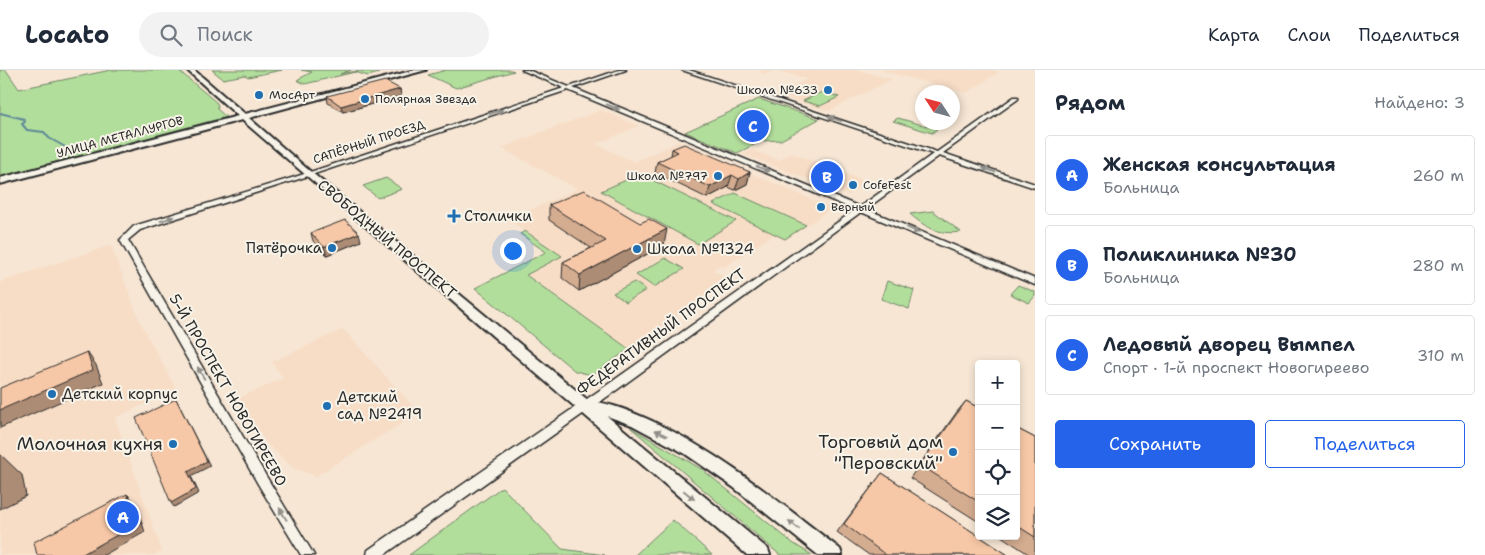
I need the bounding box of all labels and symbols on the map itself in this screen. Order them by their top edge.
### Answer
place label: Школа №633 [737,82,818,98]
marker: Школа №633 [822,84,834,96]
north arrow [915,85,960,130]
place label: МосАрт [269,87,316,103]
marker: МосАрт [253,89,265,101]
place label: Полярная Звезда [375,91,477,107]
marker: Полярная Звезда [359,93,371,105]
one-way arrow [605,104,620,111]
pin: C [737,107,769,145]
one-way arrow [489,108,504,116]
street label: УЛИЦА МЕТАЛЛУРГОВ [55,112,185,162]
one-way arrow [827,115,842,122]
street label: САПЁРНЫЙ ПРОЕЗД [311,116,427,168]
pin: B [811,158,843,196]
one-way arrow [756,165,770,173]
one-way arrow [981,166,996,174]
place label: Школа №797 [626,168,708,184]
marker: Школа №797 [712,170,724,182]
street label: СВОБОДНЫЙ ПРОСПЕКТ [313,174,461,303]
place label: CofeFest [863,177,911,193]
marker: CofeFest [847,179,859,191]
place label: Верный [831,199,875,215]
marker: Верный [815,201,827,213]
place label: Столички [464,206,532,226]
marker: Столички [448,210,460,222]
one-way arrow [160,214,175,222]
one-way arrow [906,227,920,235]
place label: Пятёрочка [246,238,323,258]
your location [500,238,526,264]
place label: Школа №1324 [647,239,754,259]
marker: Пятёрочка [326,242,338,254]
marker: Школа №1324 [631,243,643,255]
street label: ФЕДЕРАТИВНЫЙ ПРОСПЕКТ [572,263,750,400]
street label: 5-Й ПРОСПЕКТ НОВОГИРЕЕВО [165,290,292,490]
one-way arrow [197,366,205,380]
place label: Детский корпус [62,384,178,404]
place label: Детский сад №2419 [337,387,422,424]
marker: Детский корпус [46,388,58,400]
marker: Детский сад №2419 [321,400,333,412]
one-way arrow [653,429,668,437]
place label: Торговый дом "Перовский" [818,430,943,475]
place label: Молочная кухня [17,432,163,456]
marker: Молочная кухня [167,438,179,450]
marker: Торговый дом "Перовский" [947,446,959,458]
one-way arrow [683,489,695,500]
pin: A [107,498,139,536]
one-way arrow [278,507,287,520]
one-way arrow [788,520,801,531]

